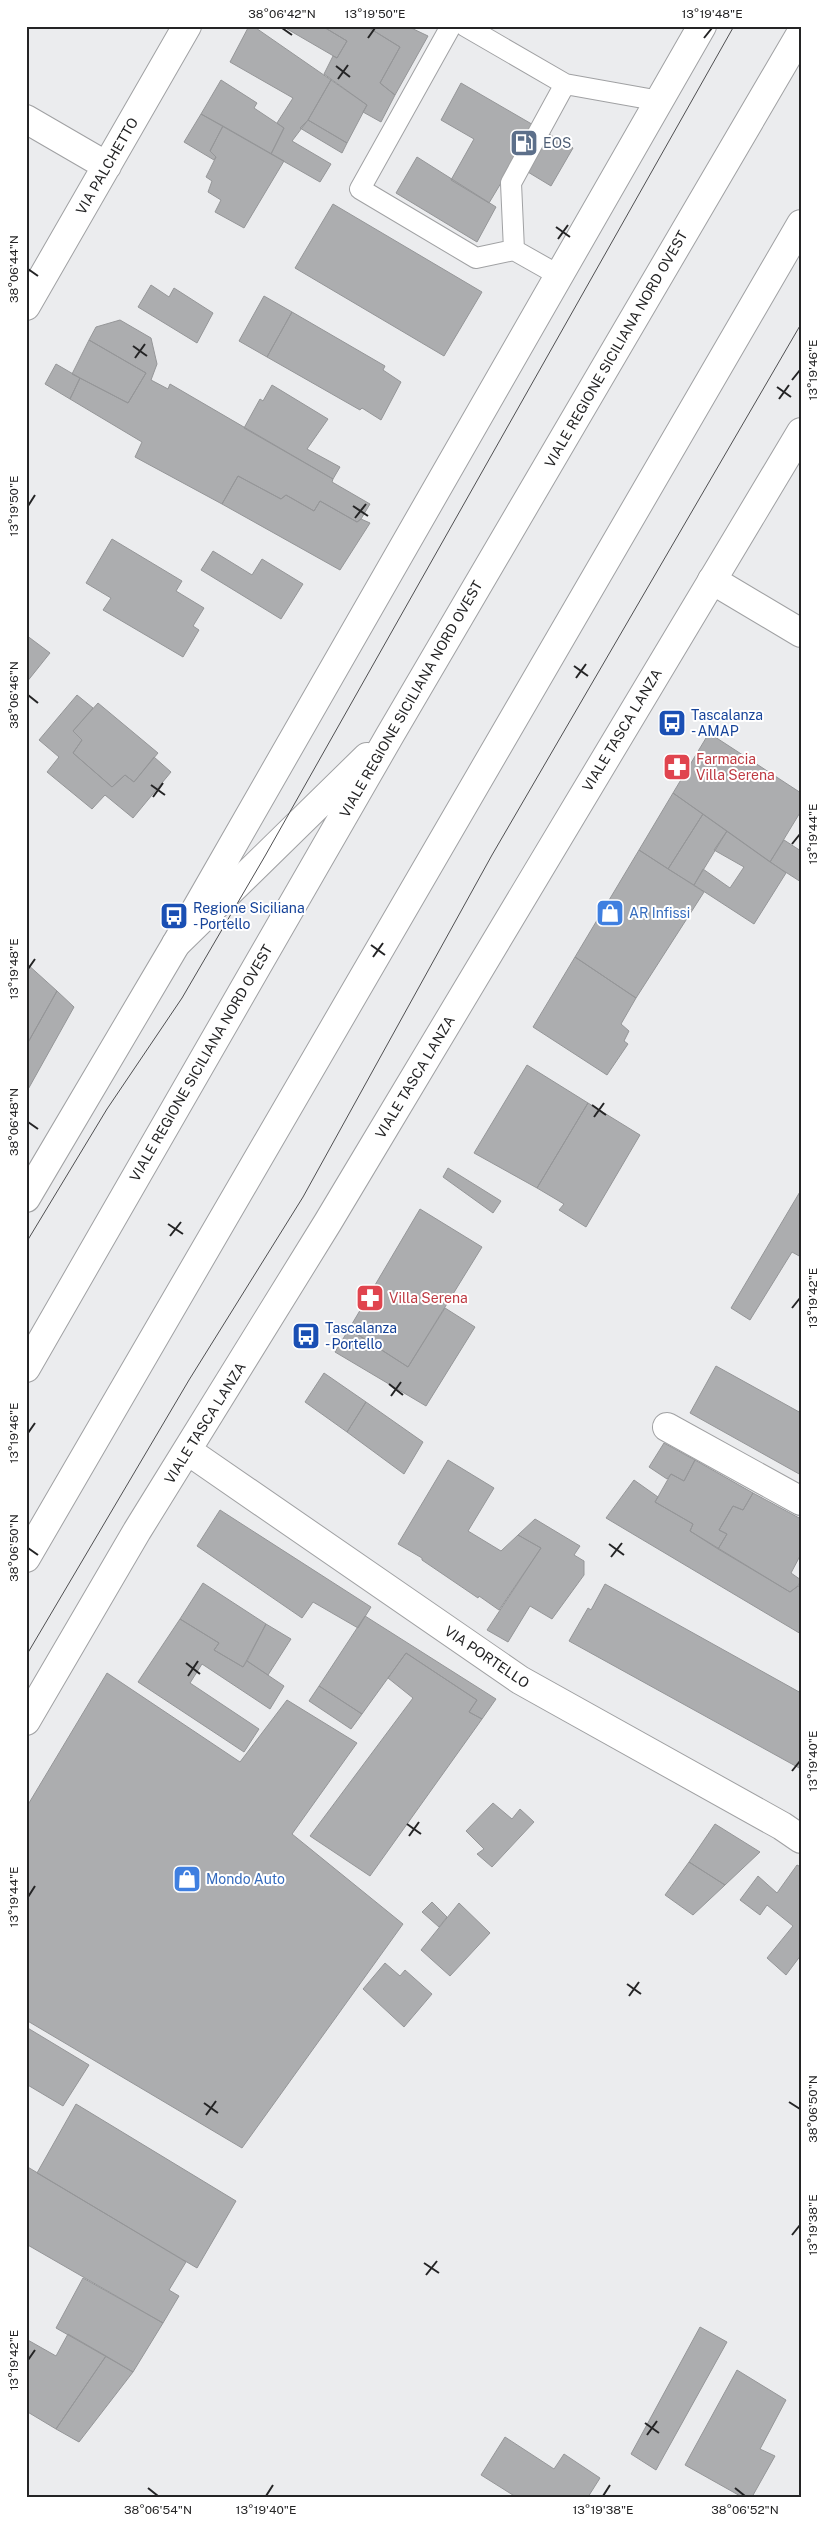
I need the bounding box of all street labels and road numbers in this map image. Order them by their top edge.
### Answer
street label: VIA PALCHETTO [73,115,141,217]
street label: VIALE REGIONE SICILIANA NORD OVEST [541,228,691,470]
street label: VIALE REGIONE SICILIANA NORD OVEST [336,578,486,820]
street label: VIALE TASCA LANZA [579,666,665,794]
street label: VIALE REGIONE SICILIANA NORD OVEST [126,942,276,1184]
street label: VIALE TASCA LANZA [372,1013,458,1141]
street label: VIALE TASCA LANZA [161,1359,249,1487]
street label: VIA PORTELLO [442,1623,532,1691]

